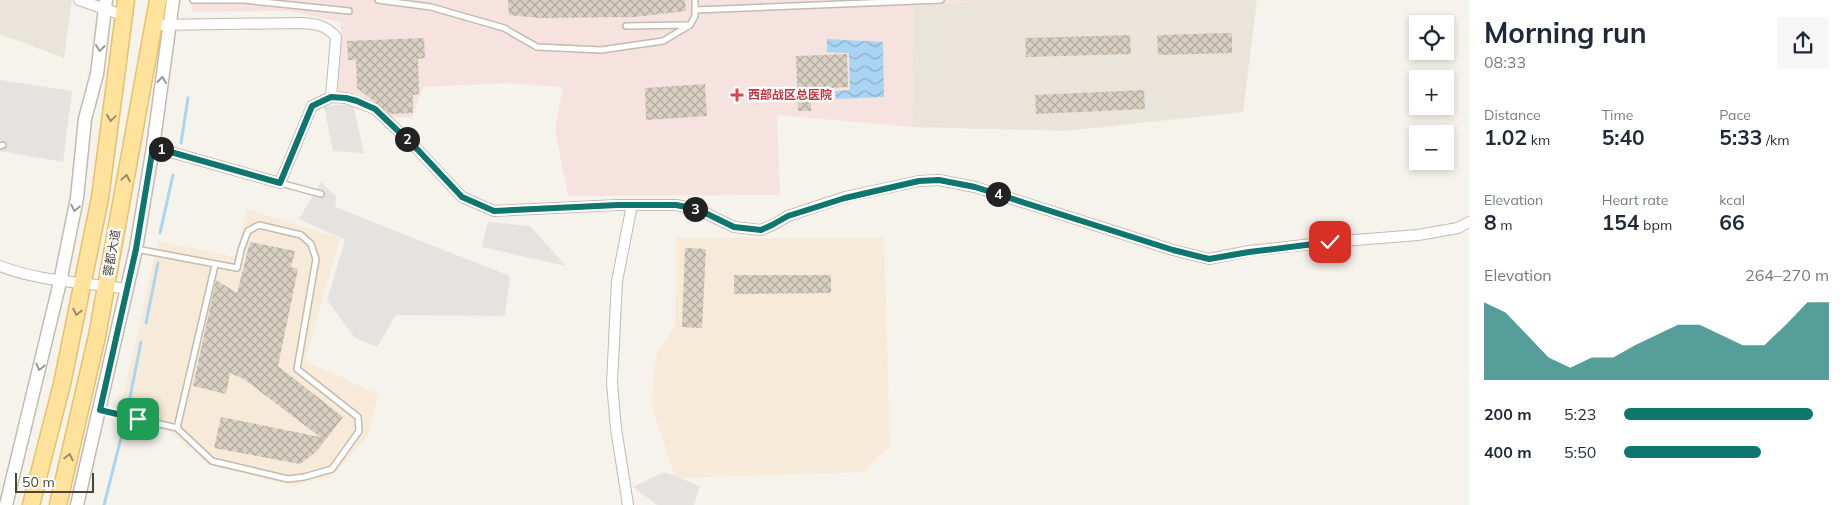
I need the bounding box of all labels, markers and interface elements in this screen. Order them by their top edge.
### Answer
map controls [1409,15,1454,170]
button: locate [1409,15,1454,60]
text: Morning run [1484,15,1647,50]
button: share [1777,17,1829,69]
one-way arrow [95,45,106,53]
text: 08:33 [1484,52,1526,72]
button: + [1409,70,1454,115]
one-way arrow [156,76,167,84]
place label: 西部战区总医院 [748,87,832,102]
marker: 西部战区总医院 [730,88,744,102]
text: Distance [1484,106,1541,124]
text: Time [1602,106,1633,124]
text: Pace [1719,106,1751,124]
one-way arrow [106,114,117,122]
text: 1.02 [1484,124,1527,150]
text: 5:40 [1602,124,1645,150]
text: 5:33 [1719,124,1762,150]
button: − [1409,125,1454,170]
pin: 2 [394,126,420,152]
text: 2 [403,130,412,148]
text: km [1527,131,1550,149]
text: /km [1762,131,1789,149]
pin: 1 [148,136,174,162]
text: 1 [157,140,166,158]
one-way arrow [120,174,130,183]
pin: 4 [986,182,1010,206]
text: 4 [994,185,1003,203]
text: Elevation [1484,191,1543,209]
text: Heart rate [1602,191,1668,209]
text: kcal [1719,191,1745,209]
pin: 3 [682,196,708,222]
text: 3 [691,200,700,218]
one-way arrow [70,204,80,213]
text: 8 [1484,209,1497,235]
text: 154 [1602,209,1639,235]
text: 66 [1719,209,1745,235]
text: m [1497,216,1513,234]
text: bpm [1639,216,1672,234]
pin [1309,221,1351,263]
street label: 蓉都大道 [100,228,123,278]
icon: check [1316,228,1344,256]
text: Elevation [1484,265,1552,285]
text: 264–270 m [1745,265,1829,285]
one-way arrow [72,308,83,317]
one-way arrow [35,363,46,372]
pin [117,398,159,440]
text: 200 m [1484,404,1532,424]
text: 5:23 [1564,404,1596,424]
icon: arrive [124,405,152,433]
text: 400 m [1484,442,1532,462]
text: 5:50 [1564,442,1596,462]
one-way arrow [63,453,74,462]
scale bar [15,470,94,493]
text: 50 m [22,473,55,491]

